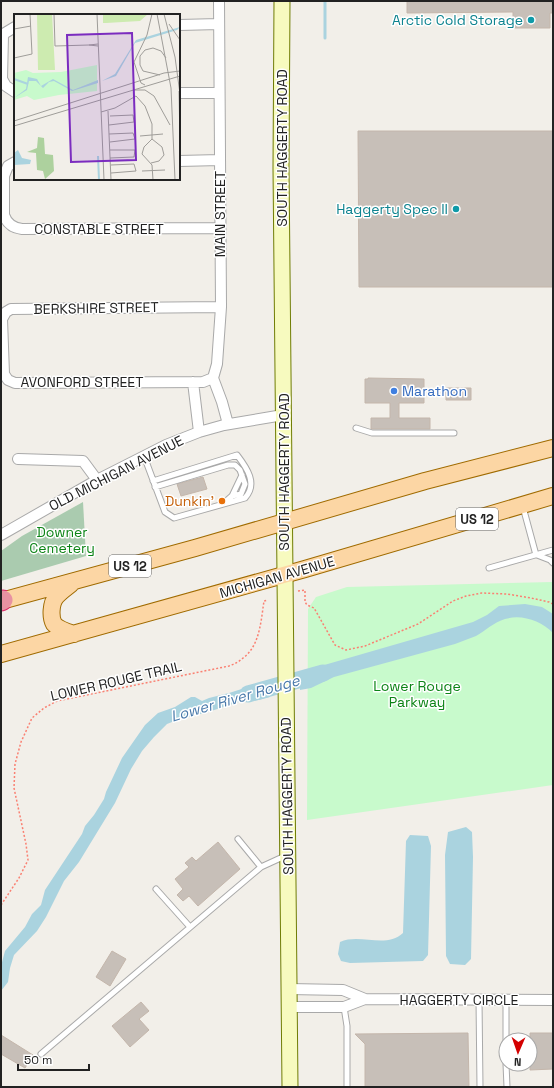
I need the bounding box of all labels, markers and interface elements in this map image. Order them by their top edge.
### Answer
place label: Arctic Cold Storage [392,11,523,29]
inset map [14,14,180,180]
marker: Arctic Cold Storage [526,15,536,25]
street label: SOUTH HAGGERTY ROAD [273,69,291,227]
street label: MAIN STREET [211,171,229,257]
place label: Haggerty Spec II [336,200,448,218]
marker: Haggerty Spec II [451,204,461,214]
street label: CONSTABLE STREET [34,220,164,238]
street label: BERKSHIRE STREET [33,298,159,318]
street label: AVONFORD STREET [21,373,143,391]
place label: Marathon [402,382,467,400]
marker: Marathon [389,386,399,396]
street label: SOUTH HAGGERTY ROAD [275,393,293,551]
street label: OLD MICHIGAN AVENUE [46,431,187,515]
place label: Dunkin' [165,492,214,510]
marker: Dunkin' [217,496,227,506]
road number: US 12 [456,508,498,530]
park label: Downer Cemetery [29,523,95,557]
street label: MICHIGAN AVENUE [217,552,337,602]
road number: US 12 [109,555,151,577]
street label: LOWER ROUGE TRAIL [49,657,184,705]
water label: Lower River Rouge [168,670,303,725]
park label: Lower Rouge Parkway [373,677,461,711]
street label: SOUTH HAGGERTY ROAD [277,717,297,875]
street label: HAGGERTY CIRCLE [400,991,519,1009]
north arrow [498,1032,538,1072]
scale bar [18,1046,89,1072]
text: 50 m [24,1052,52,1068]
text: N [514,1055,522,1069]

